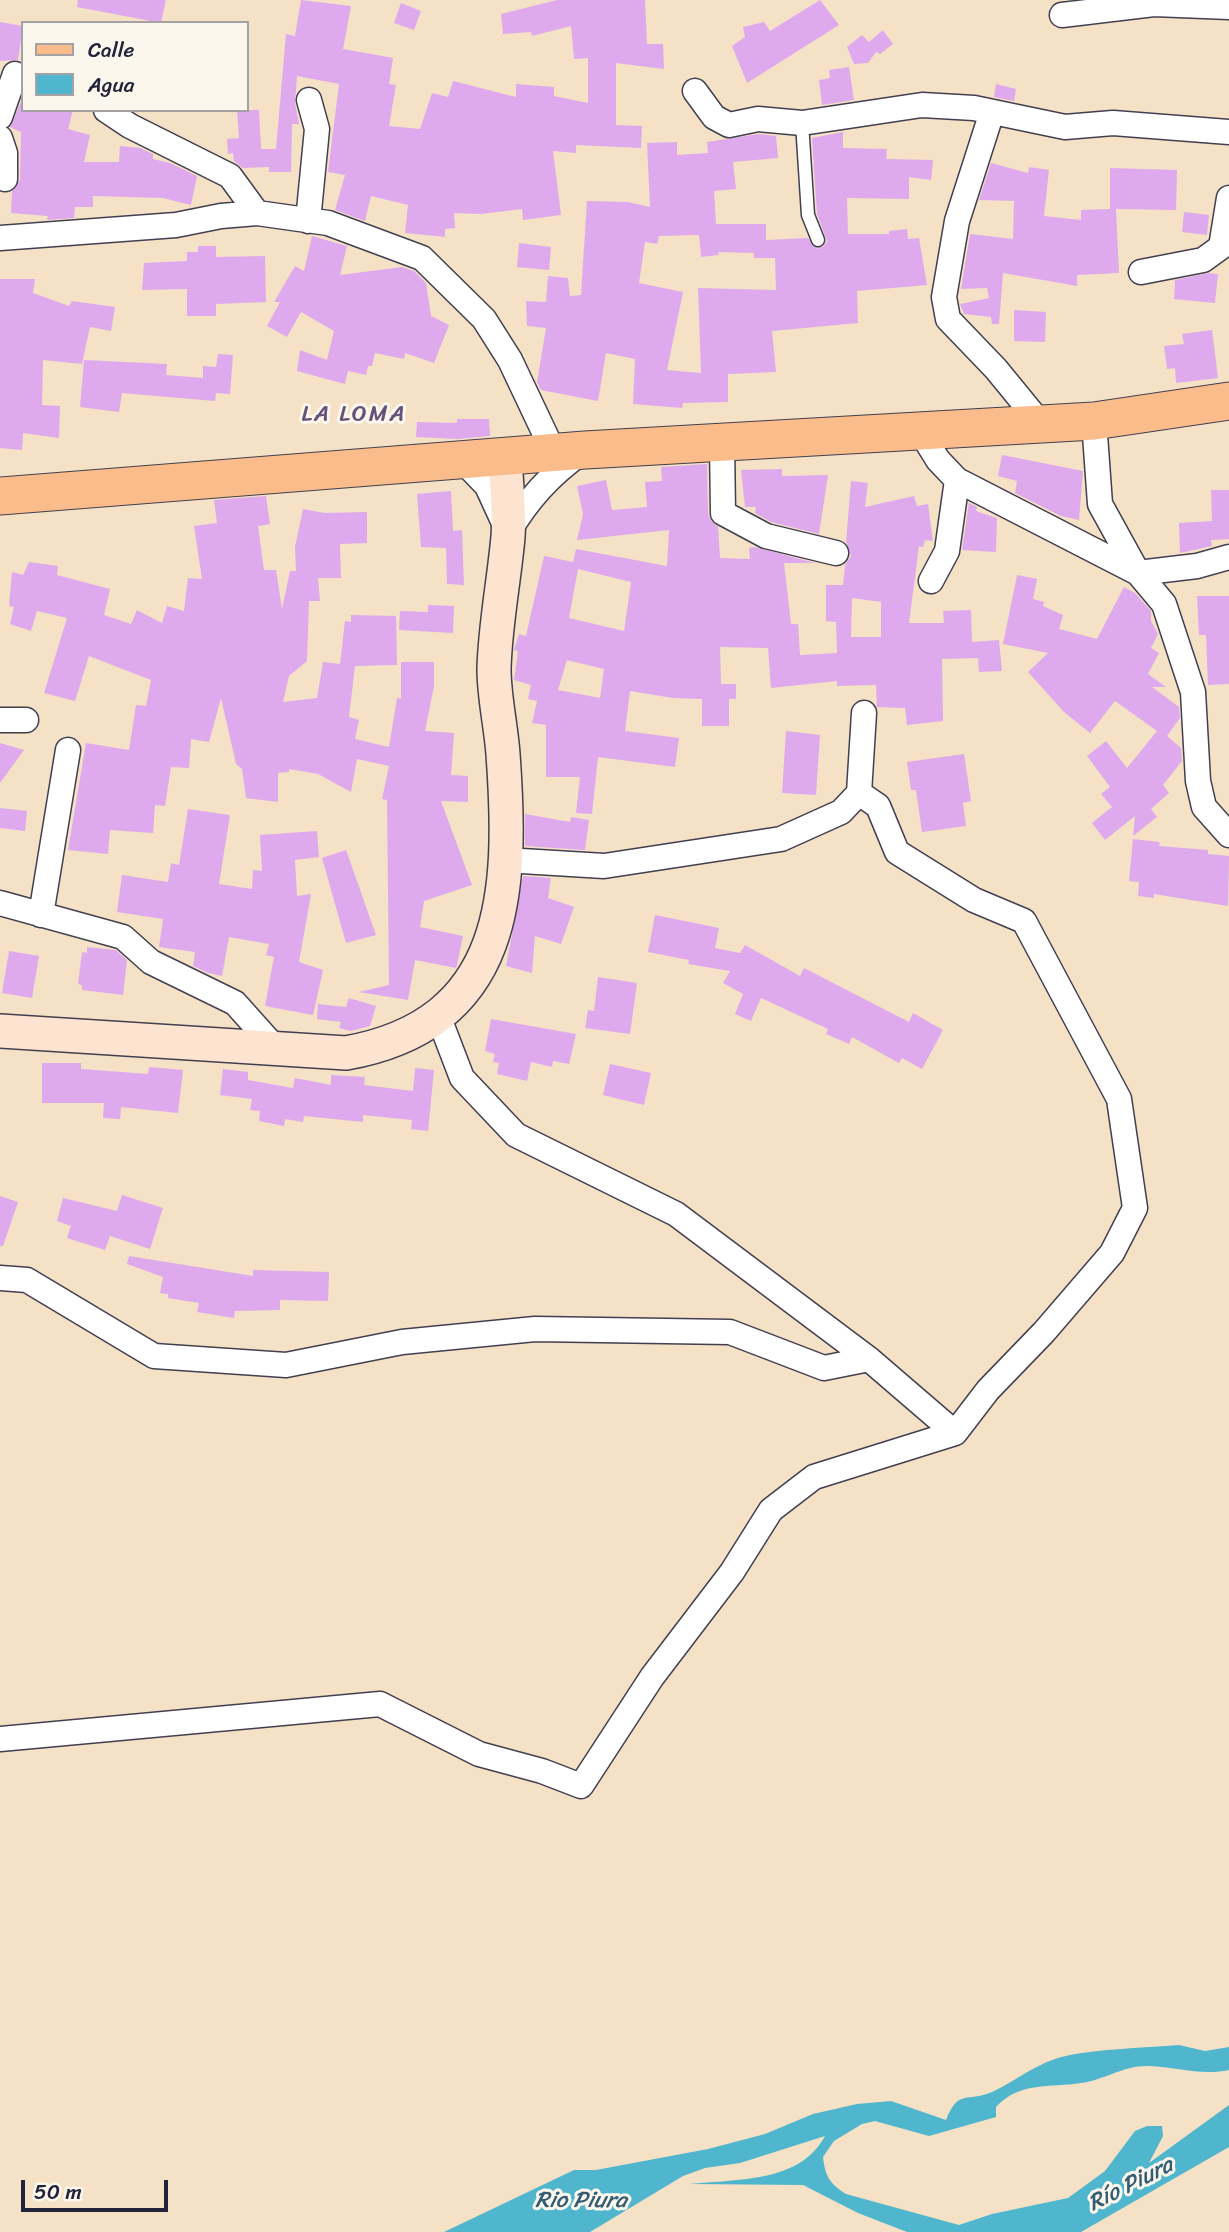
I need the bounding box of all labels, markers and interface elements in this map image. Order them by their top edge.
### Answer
legend [21,21,248,112]
text: Calle [88,31,134,69]
text: Agua [88,66,134,104]
district label: LA LOMA [302,401,406,429]
water label: Río Piura [1084,2152,1178,2218]
scale bar [24,2166,172,2210]
text: 50 m [34,2173,82,2211]
water label: Rio Piura [535,2187,627,2215]

